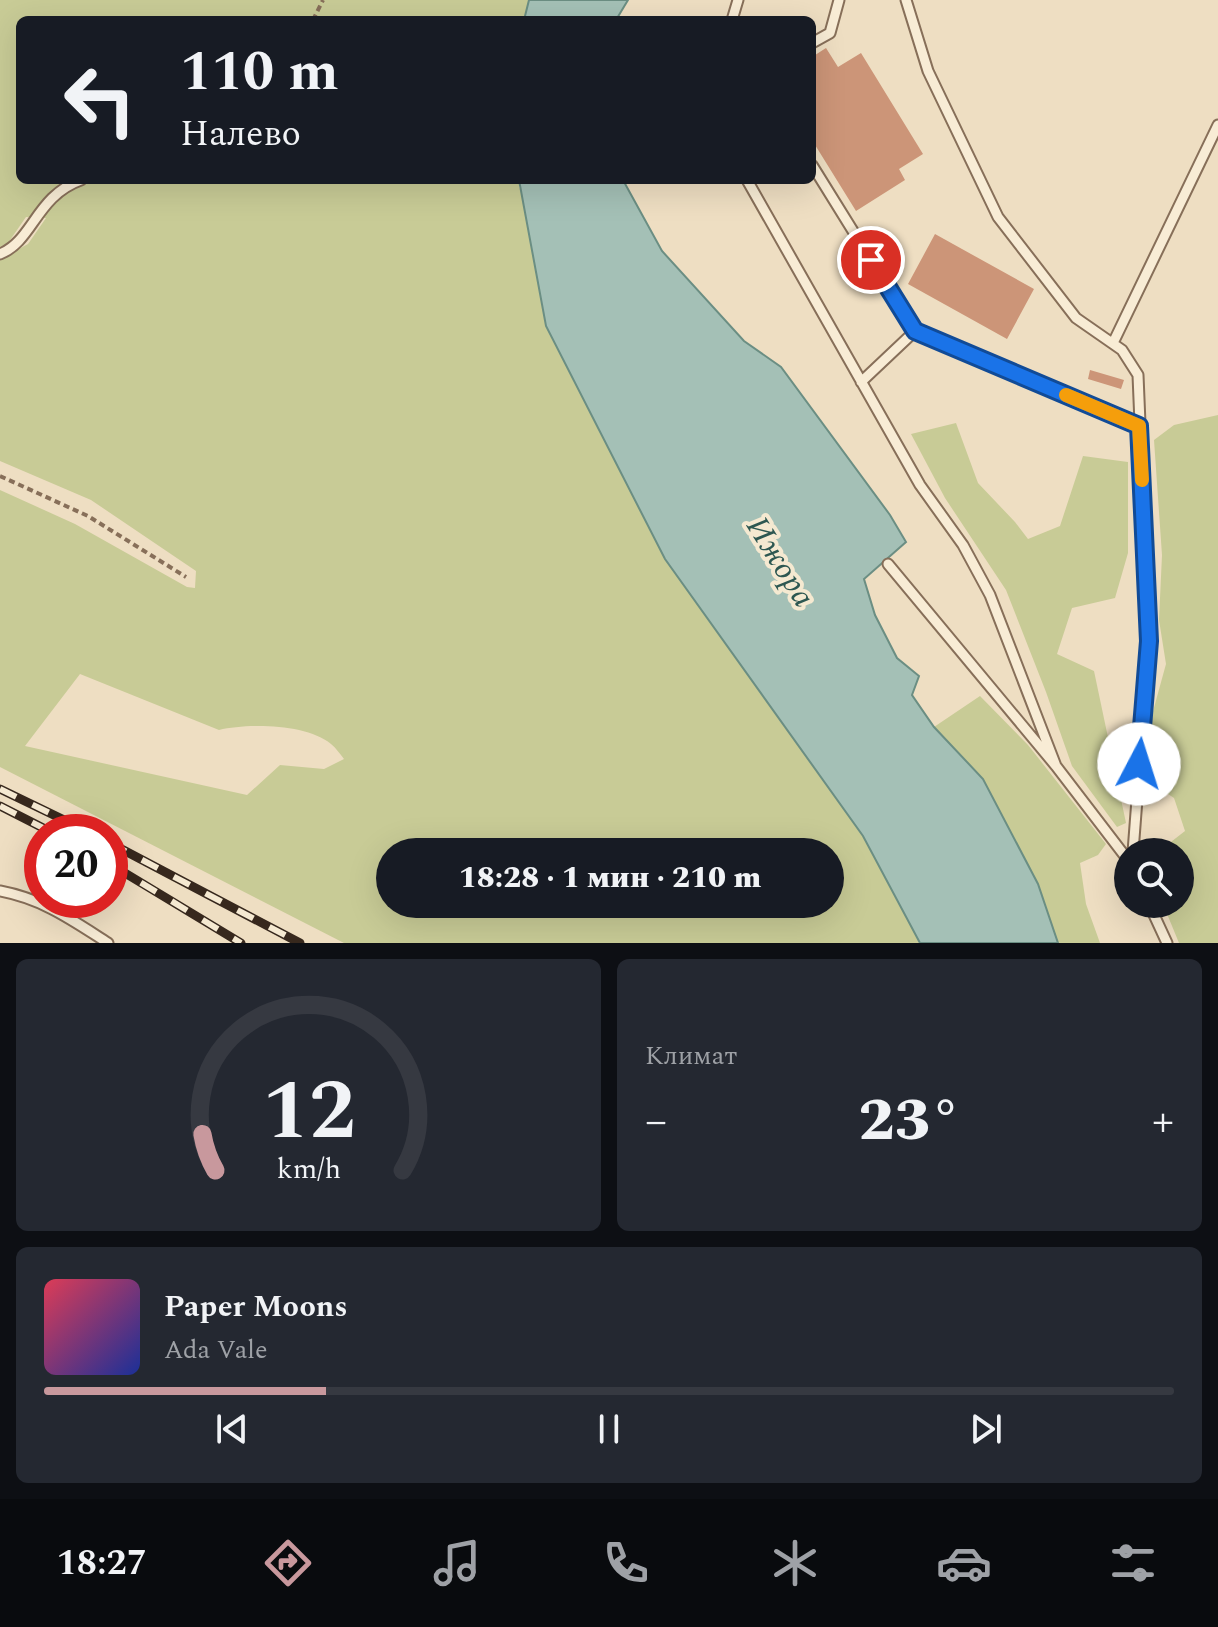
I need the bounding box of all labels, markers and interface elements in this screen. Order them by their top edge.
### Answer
text: 110 m [180,30,339,115]
icon: left [48,48,152,152]
text: Налево [180,107,301,162]
pin [837,226,905,294]
icon: arrive [849,238,893,282]
water label: Ижора [733,507,827,617]
position arrow [1097,722,1181,806]
speed limit sign: 20 [24,814,128,918]
map controls [1114,838,1194,918]
button: search [1114,838,1194,918]
text: 18:28 · 1 мин · 210 m [459,855,761,901]
text: Климат [645,1036,737,1076]
text: 12 [262,1049,355,1176]
text: 23° [859,1075,961,1167]
text: − [645,1088,667,1155]
text: + [1152,1088,1174,1155]
text: km/h [276,1148,341,1191]
text: Paper Moons [164,1284,348,1330]
text: Ada Vale [164,1330,267,1370]
icon: previous [210,1407,254,1451]
icon: pause [587,1407,631,1451]
icon: next [964,1407,1008,1451]
icon: directions [260,1535,316,1591]
icon: music [429,1535,485,1591]
icon: phone [598,1535,654,1591]
icon: climate [767,1535,823,1591]
icon: car [936,1535,992,1591]
icon: filters [1105,1535,1161,1591]
text: 18:27 [57,1536,147,1591]

